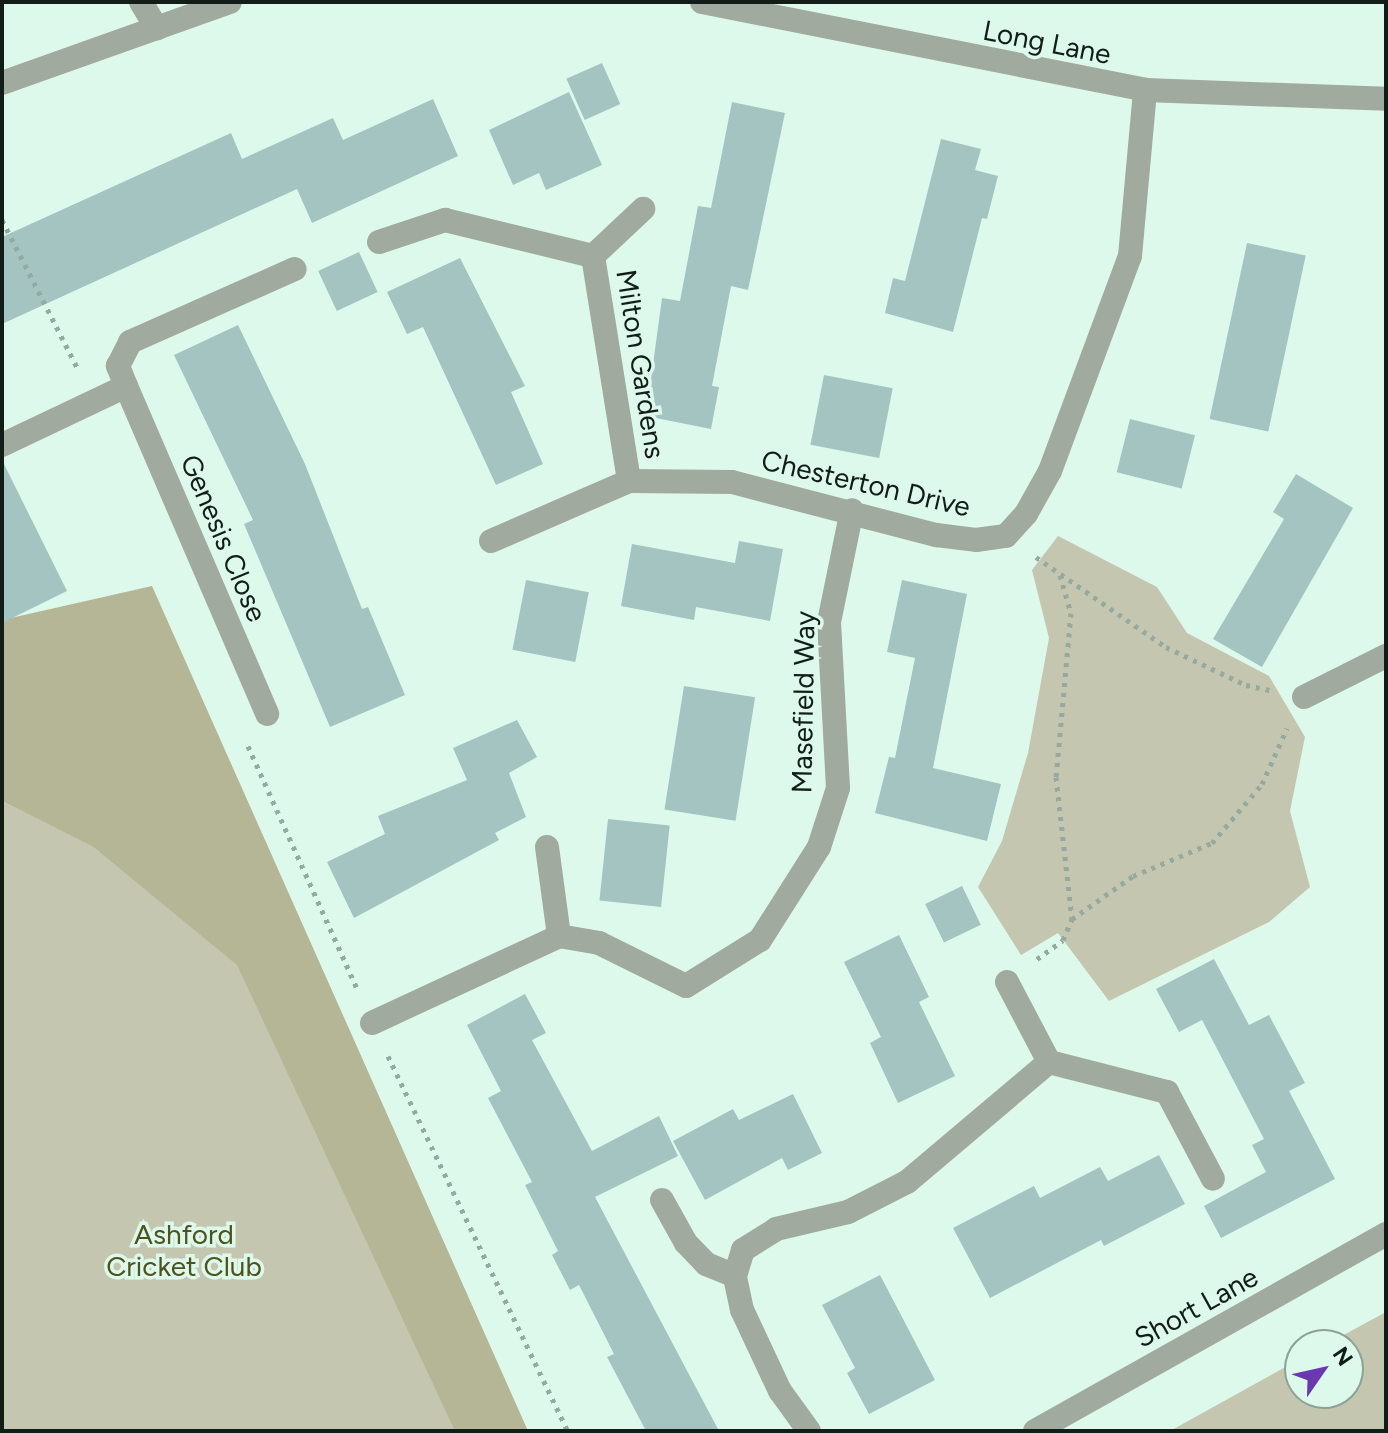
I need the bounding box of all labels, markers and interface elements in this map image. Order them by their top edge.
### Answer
street label: Long Lane [980,13,1114,71]
street label: Milton Gardens [609,267,673,461]
street label: Chesterton Drive [758,443,974,523]
street label: Genesis Close [174,450,274,626]
street label: Masefield Way [785,610,821,794]
park label: Ashford Cricket Club [106,1217,262,1283]
street label: Short Lane [1128,1259,1264,1355]
north arrow [1284,1329,1364,1409]
text: N [1327,1342,1359,1371]

